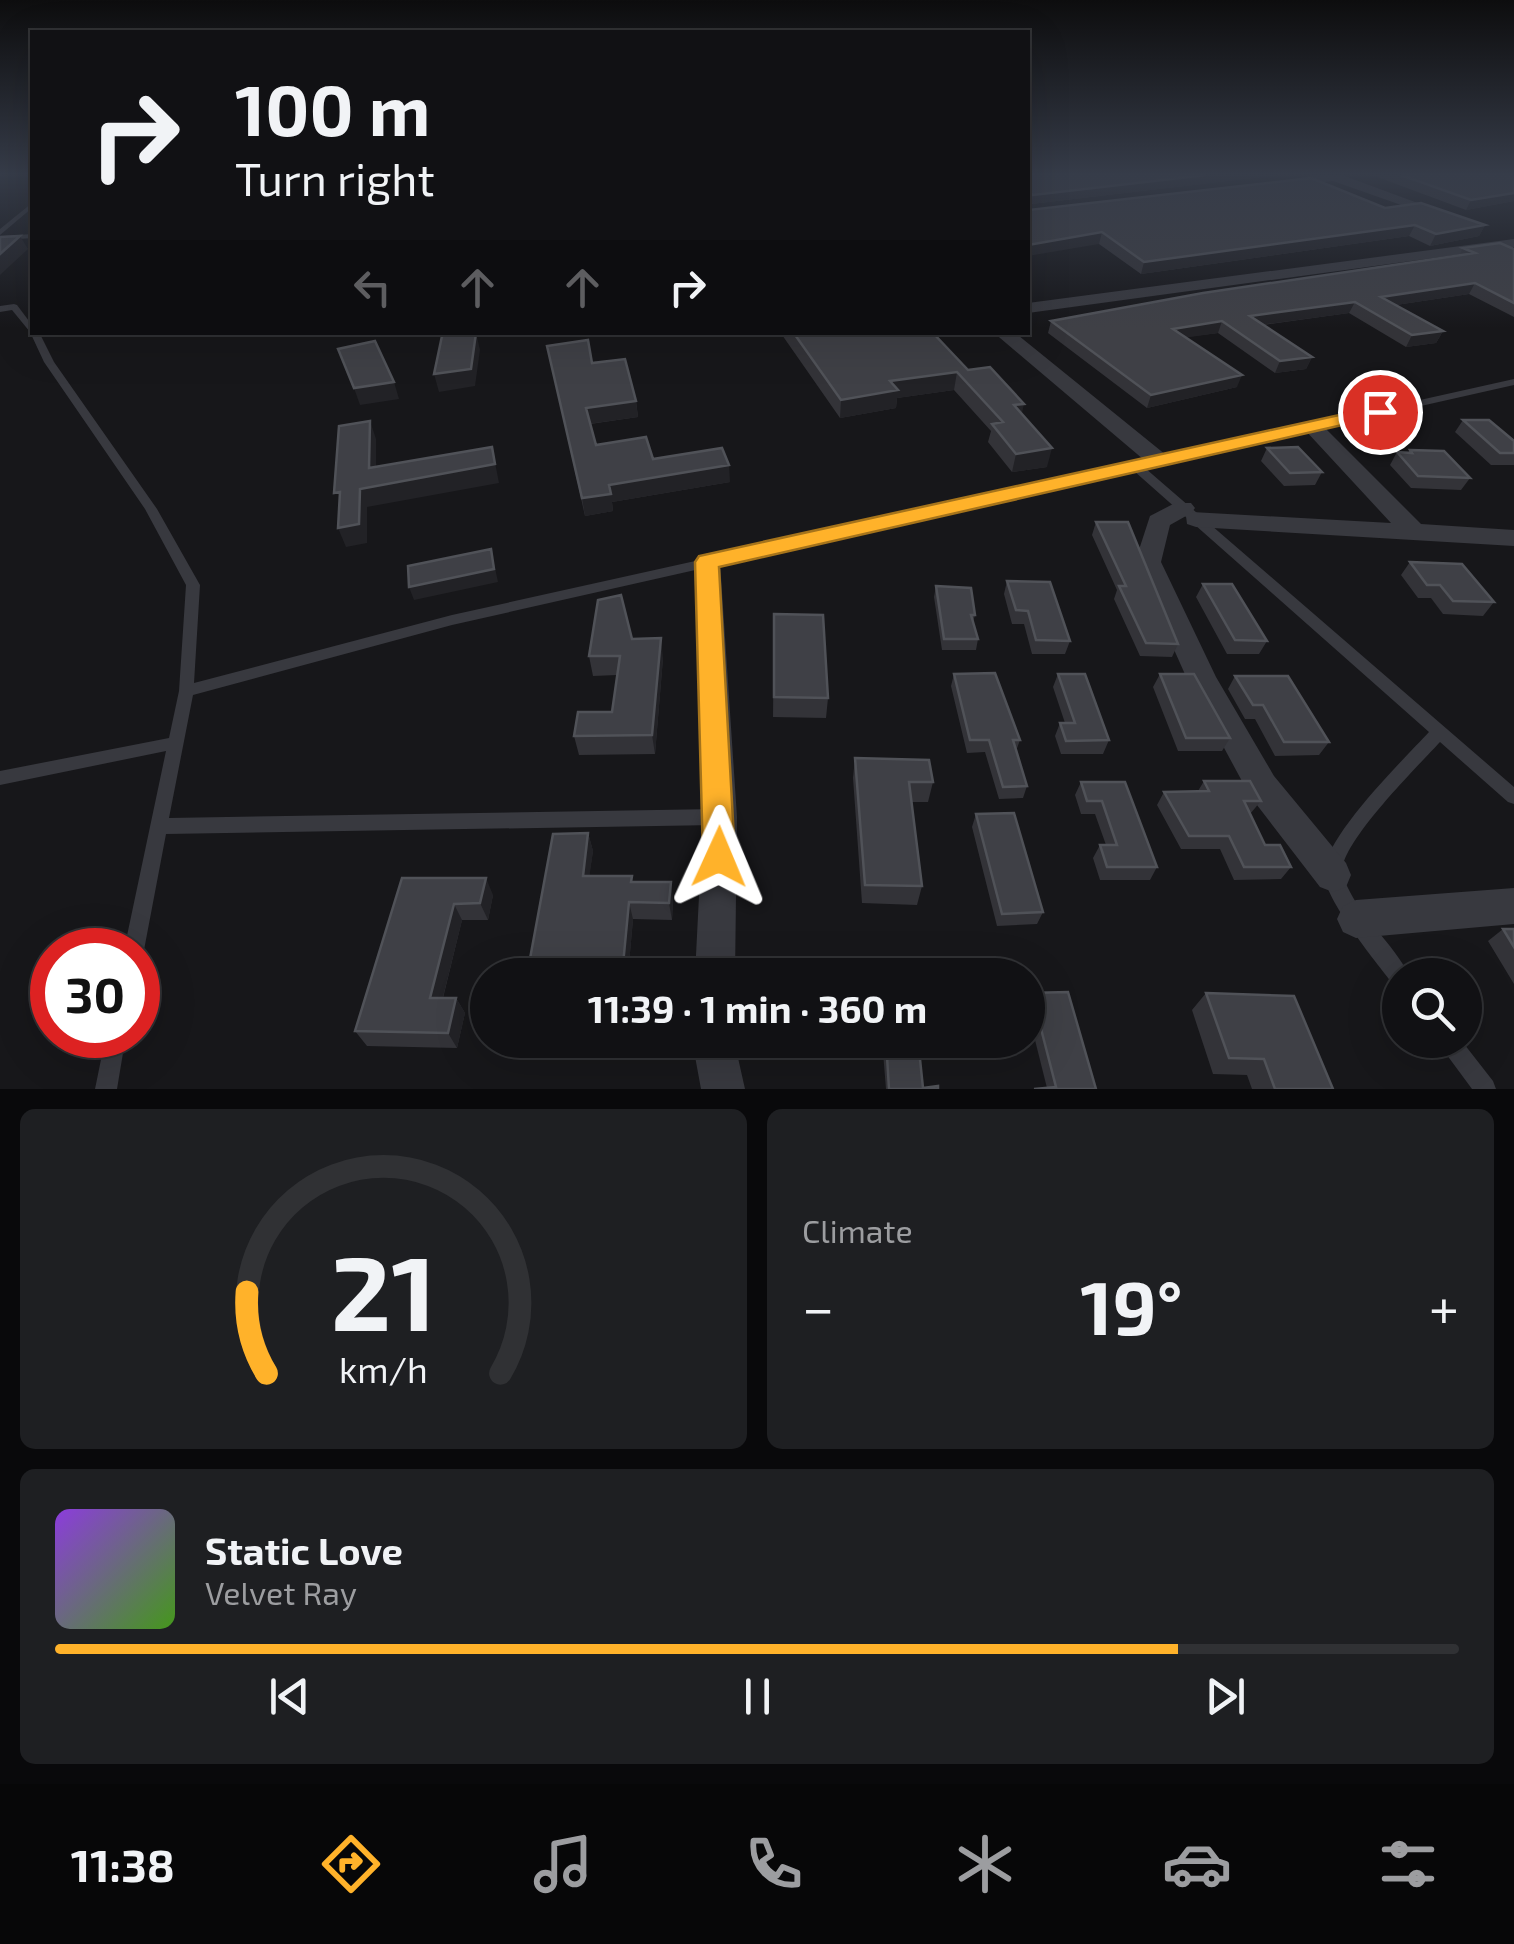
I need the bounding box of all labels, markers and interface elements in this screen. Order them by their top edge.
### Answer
text: 100 m [235,66,430,150]
icon: right [70,70,200,200]
text: Turn right [235,151,435,205]
icon: left [345,260,400,315]
icon: ahead [450,260,505,315]
icon: ahead [555,260,610,315]
icon: right [660,260,715,315]
pin [1338,370,1423,455]
icon: arrive [1353,385,1408,440]
position arrow [667,805,771,909]
speed limit sign: 30 [30,928,160,1058]
map controls [1382,958,1482,1058]
button: search [1382,958,1482,1058]
text: 11:39 · 1 min · 360 m [588,985,927,1031]
text: Climate [802,1211,913,1249]
text: 21 [331,1227,436,1352]
text: 19° [1080,1260,1183,1350]
text: − [802,1273,834,1339]
text: + [1429,1273,1459,1339]
text: km/h [339,1347,428,1390]
text: Static Love [205,1527,403,1573]
text: Velvet Ray [205,1573,357,1611]
icon: previous [262,1669,317,1724]
icon: pause [730,1669,785,1724]
icon: next [1198,1669,1253,1724]
icon: directions [316,1829,386,1899]
icon: music [528,1829,598,1899]
icon: phone [739,1829,809,1899]
icon: climate [950,1829,1020,1899]
icon: car [1162,1829,1232,1899]
icon: filters [1373,1829,1443,1899]
text: 11:38 [71,1837,175,1891]

